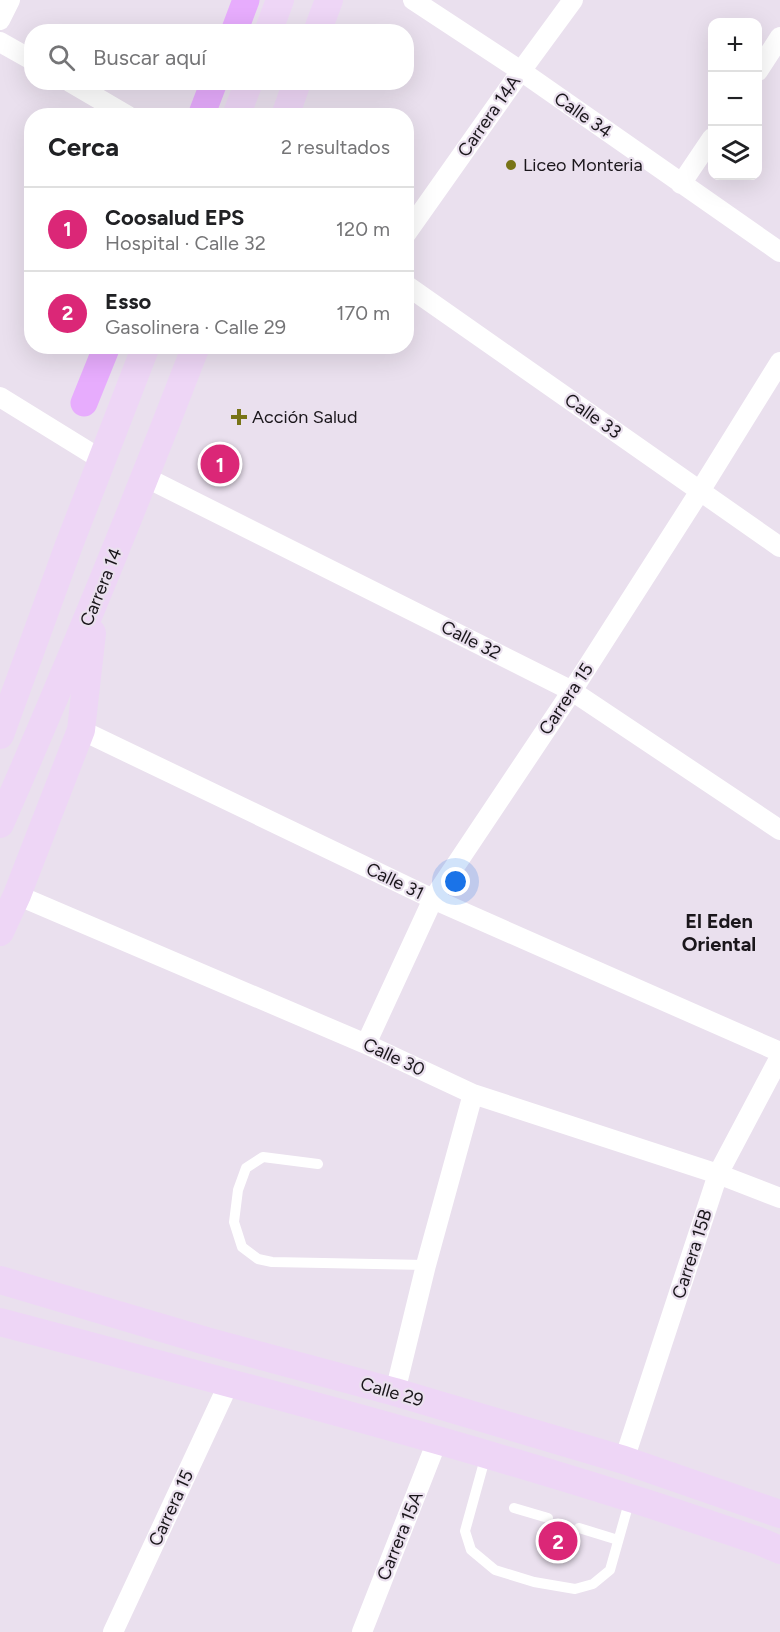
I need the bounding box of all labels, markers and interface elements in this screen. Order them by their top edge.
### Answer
map controls [708,18,762,180]
button: + [708,18,762,72]
search box [24,24,414,90]
icon: search [45,41,78,74]
text: Buscar aquí [93,44,206,71]
street label: Carrera 14A [453,71,525,161]
button: − [708,72,762,126]
street label: Calle 34 [550,87,616,143]
button: layers [708,126,762,180]
text: Cerca [48,131,119,163]
text: 2 resultados [281,135,390,159]
place label: Liceo Monteria [523,154,643,176]
marker: Liceo Monteria [504,158,518,172]
text: Coosalud EPS [105,204,244,231]
text: 1 [63,217,72,241]
text: 120 m [336,217,390,241]
text: Hospital · Calle 32 [105,231,266,255]
text: Esso [105,288,151,315]
text: 2 [62,301,73,325]
text: 170 m [336,301,390,325]
text: Gasolinera · Calle 29 [105,315,286,339]
street label: Calle 33 [561,389,625,443]
place label: Acción Salud [252,406,357,428]
marker: Acción Salud [230,408,248,426]
pin: 1 [200,442,240,486]
street label: Carrera 14 [75,545,127,629]
street label: Calle 32 [437,616,505,664]
street label: Carrera 15 [534,659,598,739]
street label: Calle 31 [363,858,427,904]
your location [441,867,470,896]
district label: El Eden Oriental [682,909,756,956]
street label: Calle 30 [360,1033,428,1081]
street label: Carrera 15B [667,1207,717,1301]
street label: Calle 29 [358,1373,426,1411]
street label: Carrera 15 [144,1466,198,1550]
street label: Carrera 15A [372,1488,428,1584]
pin: 2 [538,1518,578,1564]

